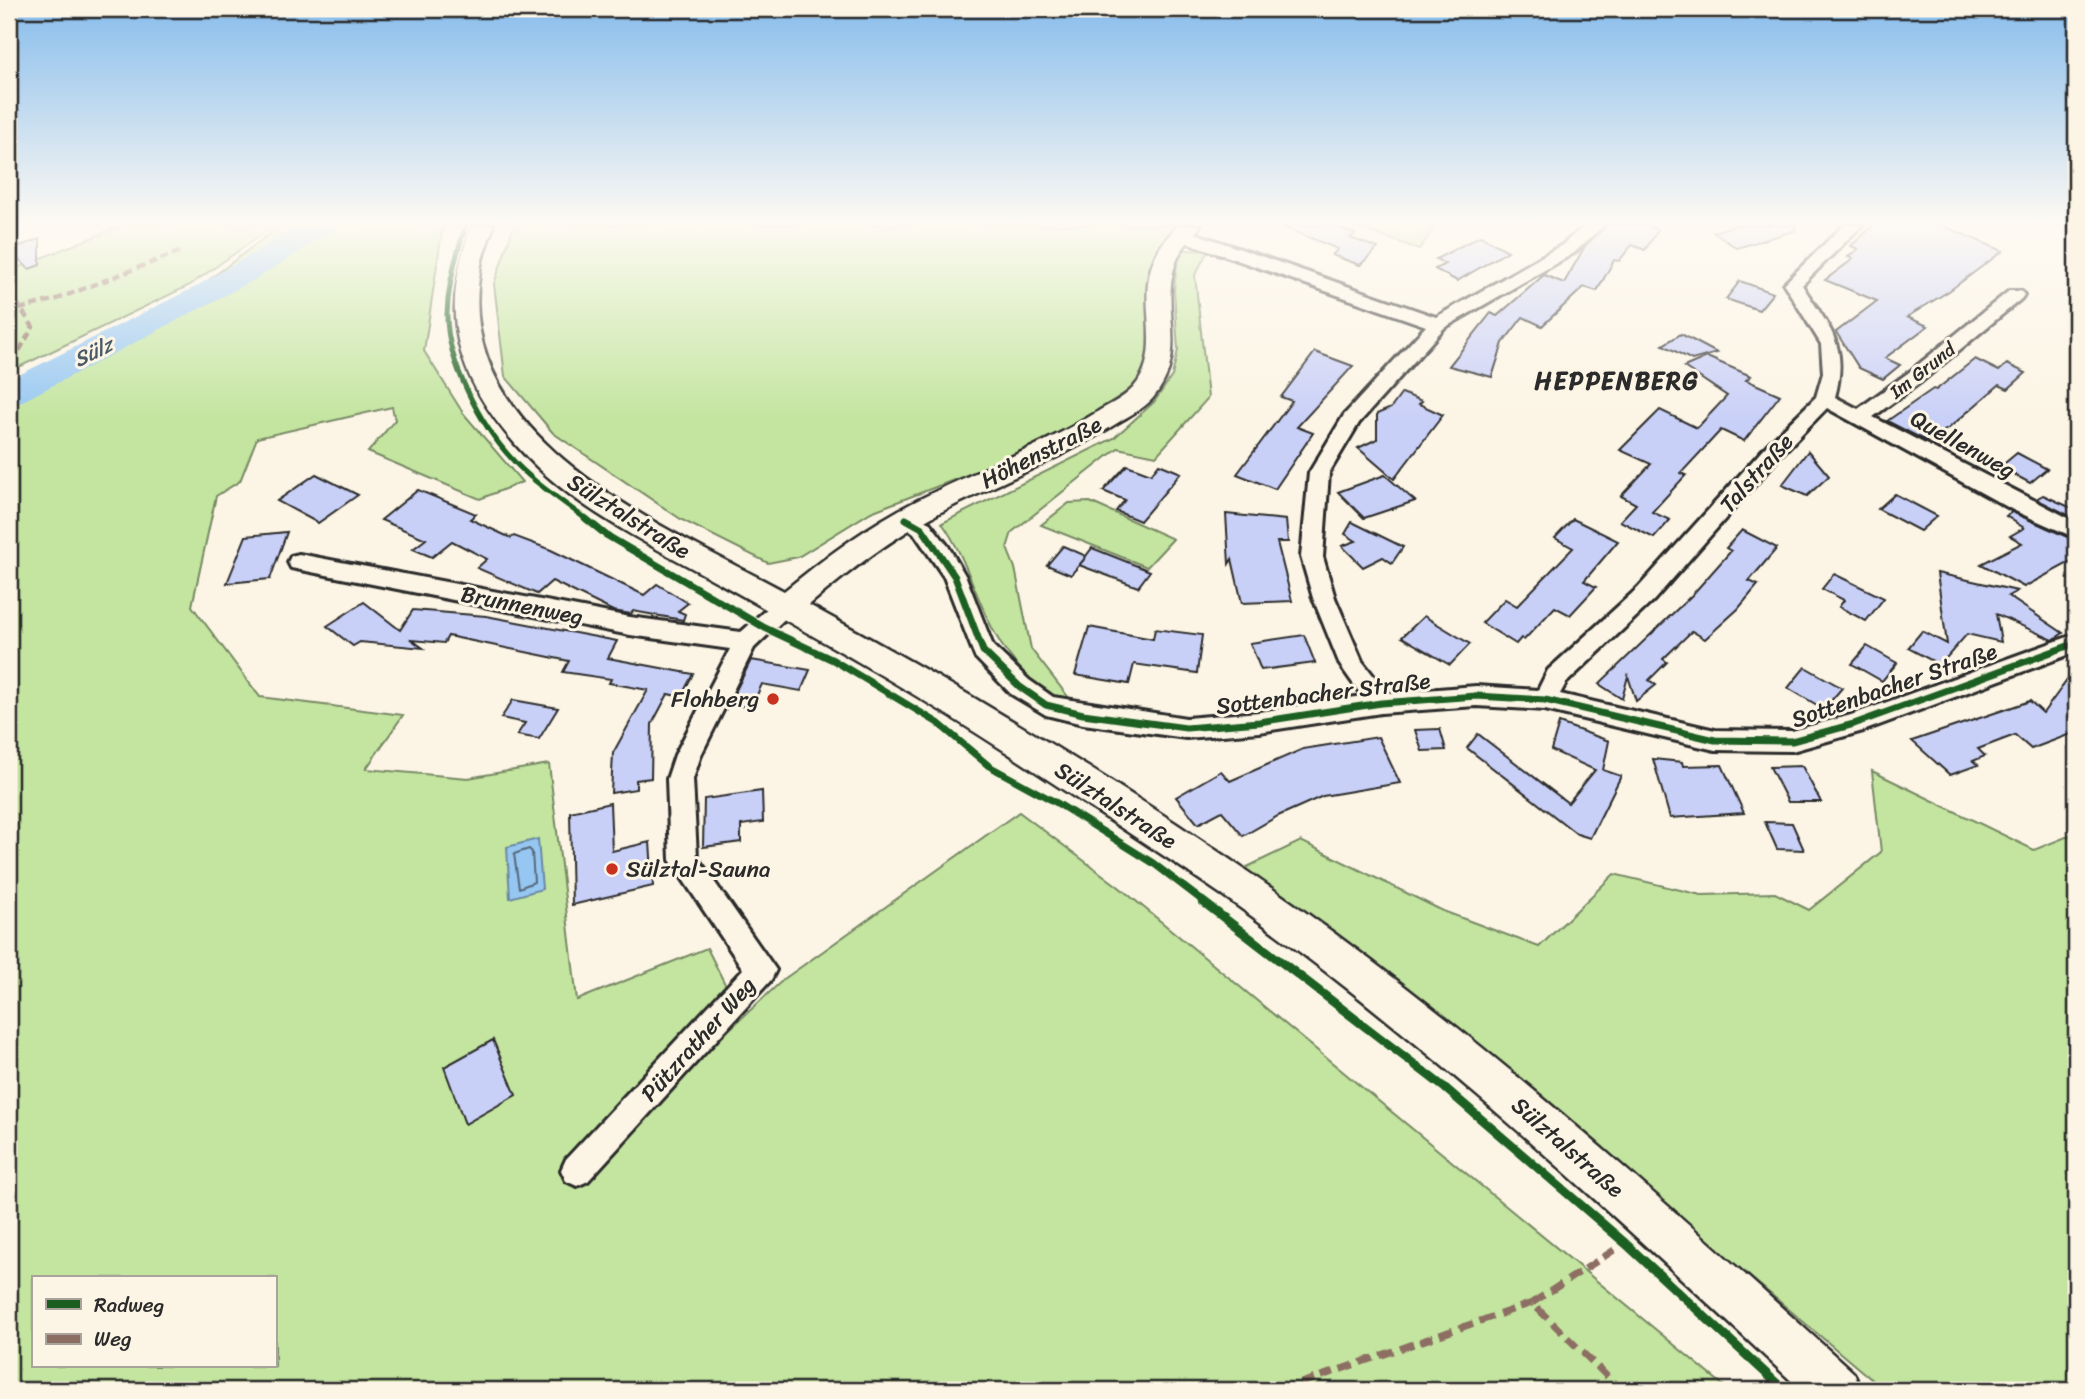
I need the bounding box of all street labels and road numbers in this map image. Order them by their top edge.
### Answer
street label: Im Grund [1881,332,1964,408]
street label: Quellenweg [1902,399,2023,490]
street label: Höhenstraße [973,404,1109,501]
street label: Talstraße [1709,424,1804,523]
street label: Sülztalstraße [559,462,699,571]
street label: Brunnenweg [457,574,587,637]
street label: Sottenbacher Straße [1786,631,2003,740]
street label: Sottenbacher Straße [1214,660,1433,727]
street label: Sülztalstraße [1046,750,1185,861]
street label: Pützrather Weg [630,967,767,1112]
street label: Sülztalstraße [1502,1086,1634,1209]

